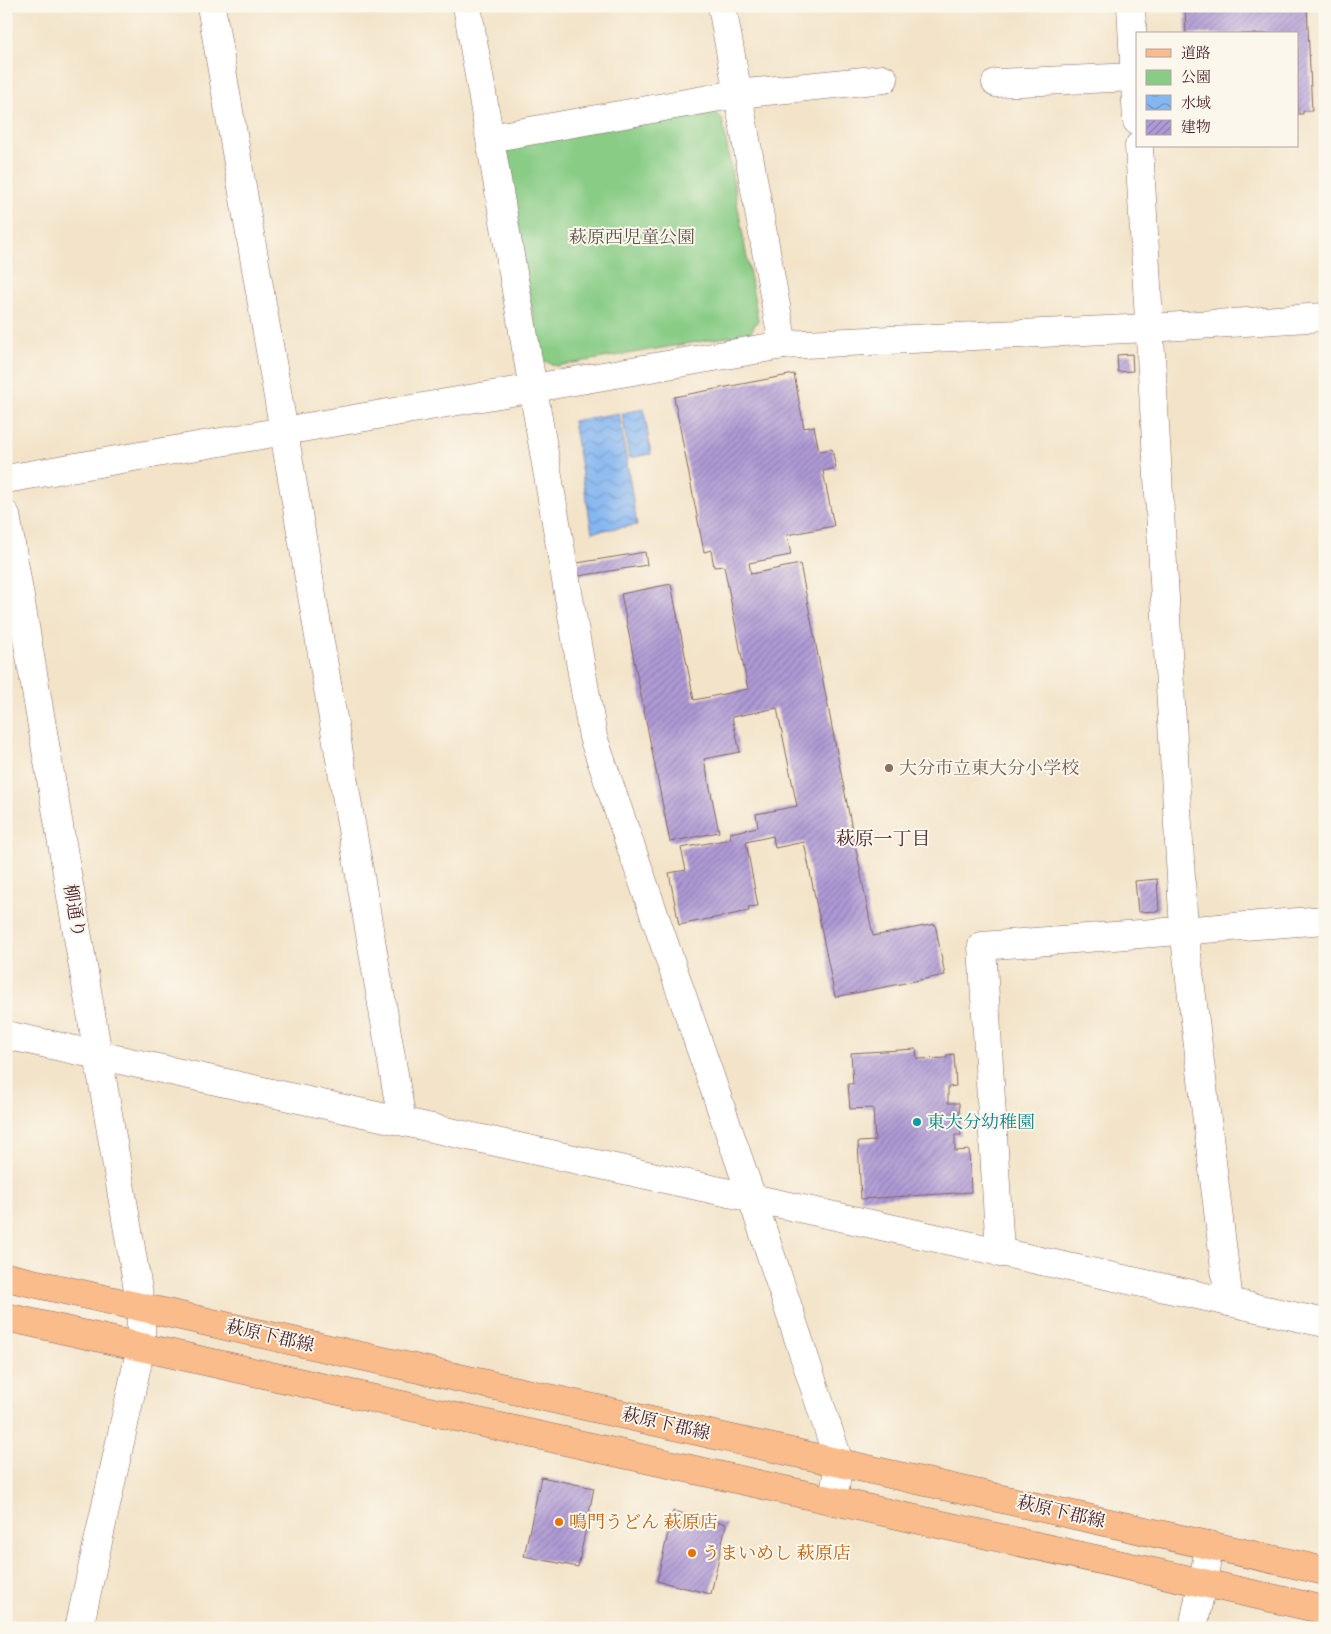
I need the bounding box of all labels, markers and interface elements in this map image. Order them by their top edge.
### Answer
legend [1136,32,1298,148]
text: 道路 [1181,43,1211,63]
text: 公園 [1181,67,1211,87]
text: 水域 [1181,93,1211,113]
text: 建物 [1181,117,1211,137]
park label: 萩原西児童公園 [569,225,695,250]
place label: 大分市立東大分小学校 [899,756,1079,781]
marker: 大分市立東大分小学校 [883,762,895,774]
district label: 萩原一丁目 [835,826,931,852]
street label: 柳通り [57,882,91,940]
place label: 東大分幼稚園 [927,1110,1035,1135]
marker: 東大分幼稚園 [911,1116,923,1128]
street label: 萩原下郡線 [223,1314,317,1358]
street label: 萩原下郡線 [619,1402,713,1446]
street label: 萩原下郡線 [1014,1490,1108,1534]
place label: 鳴門うどん 萩原店 [569,1510,718,1535]
marker: 鳴門うどん 萩原店 [553,1516,565,1528]
place label: うまいめし 萩原店 [702,1541,851,1566]
marker: うまいめし 萩原店 [686,1547,698,1559]

